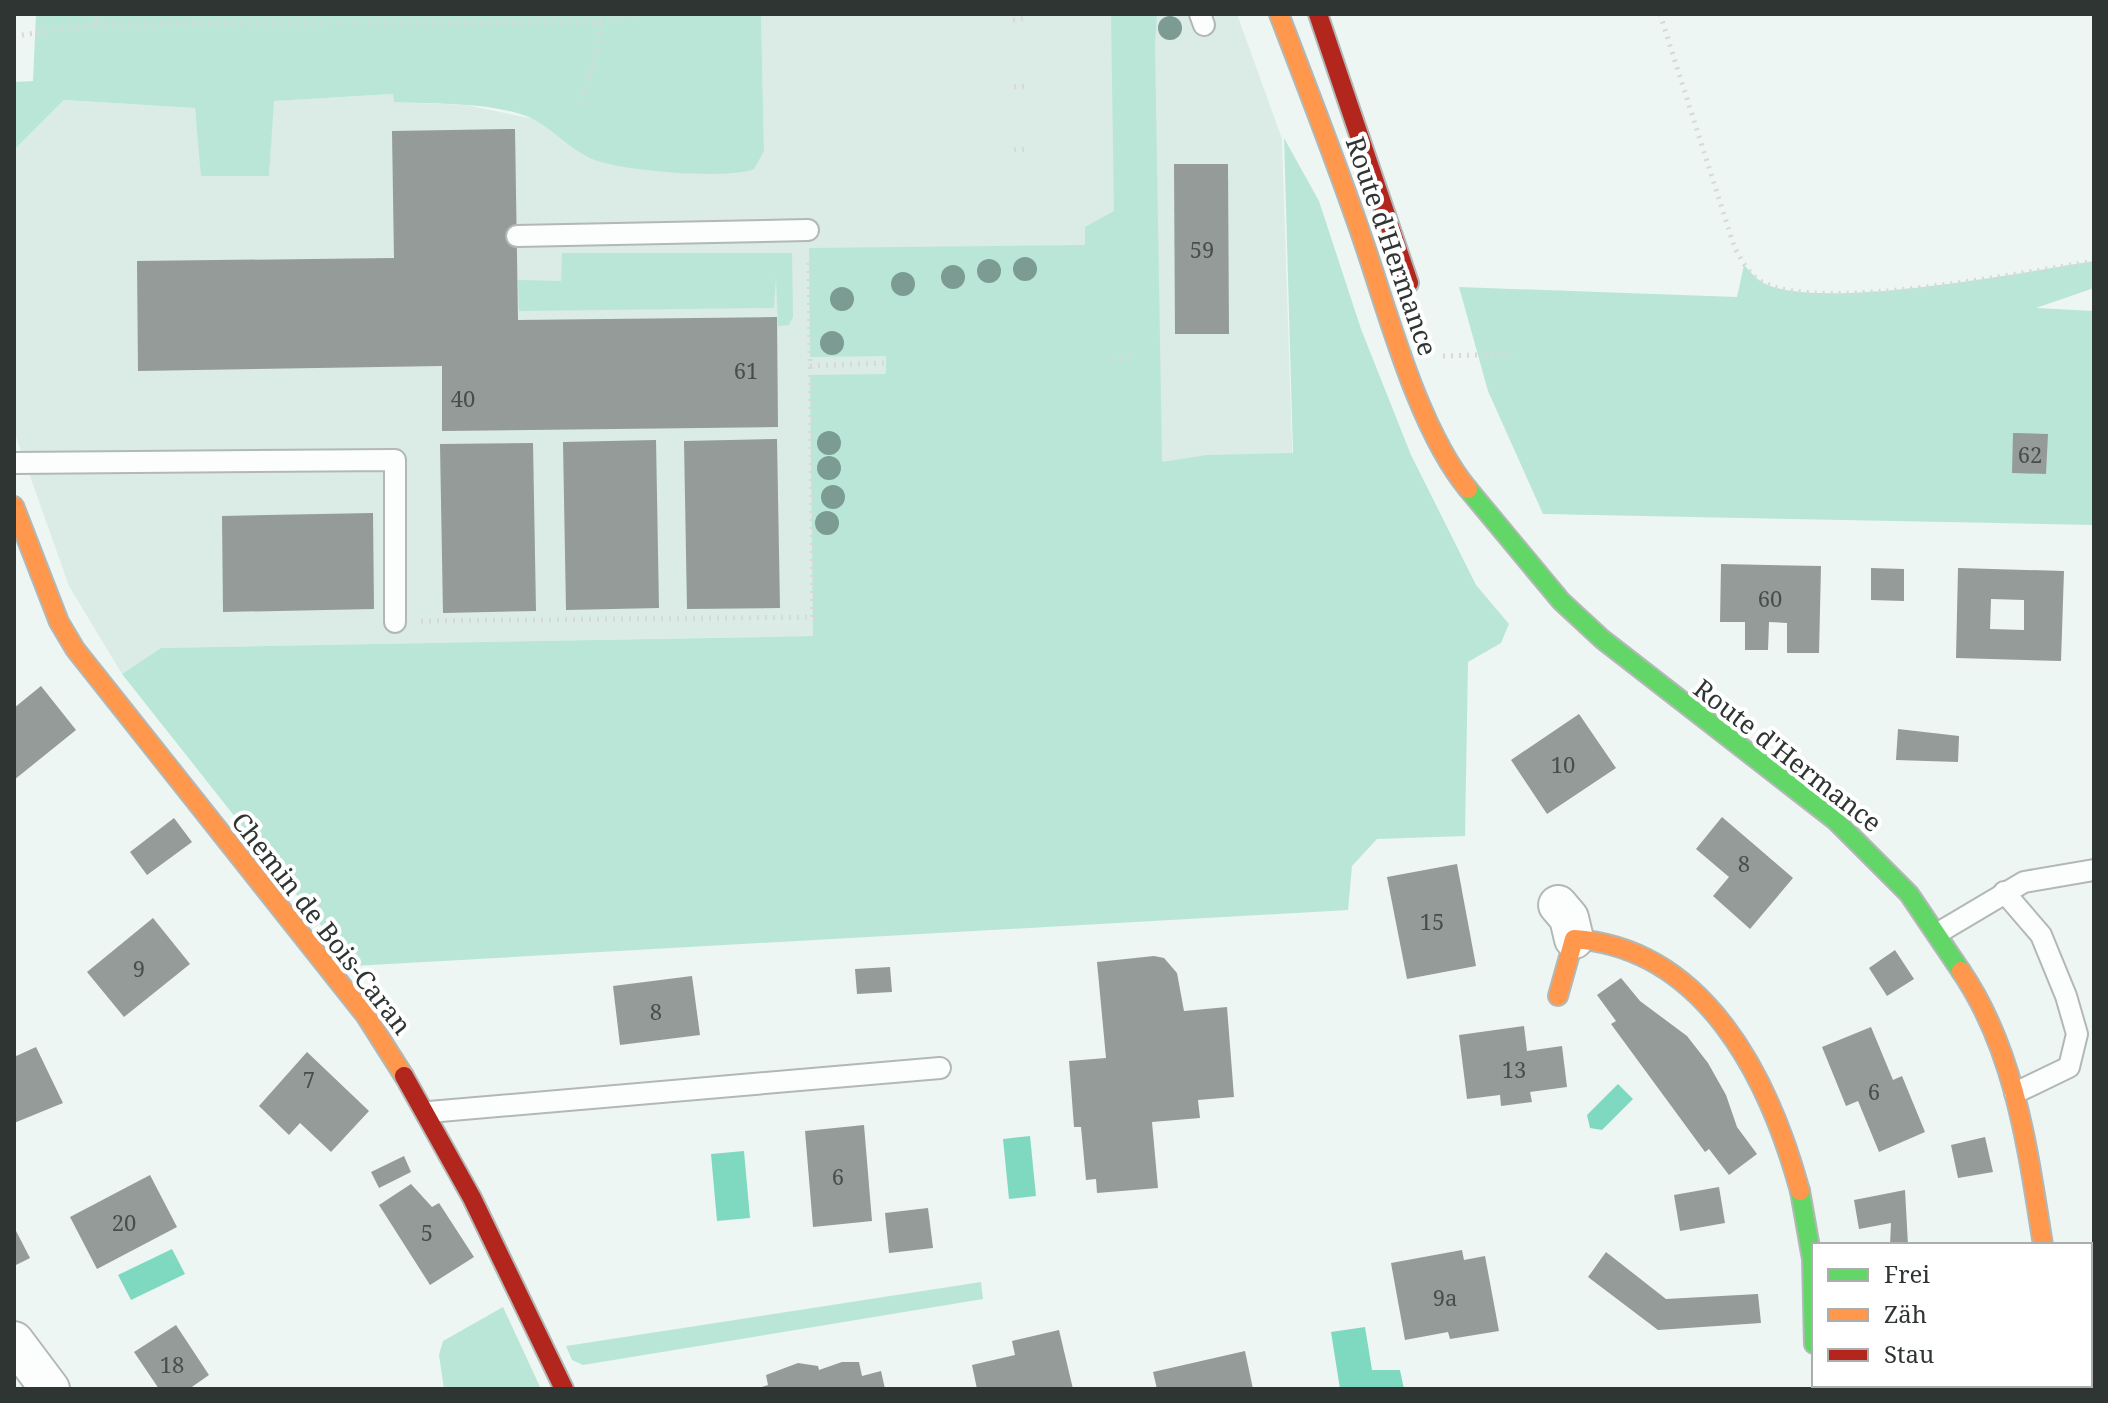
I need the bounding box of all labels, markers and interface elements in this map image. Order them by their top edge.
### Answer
street label: Route d'Hermance [1338,132,1446,360]
house number: 59 [1190,234,1214,264]
house number: 61 [734,355,758,385]
house number: 40 [451,383,475,413]
house number: 62 [2018,439,2042,469]
house number: 60 [1758,583,1782,613]
street label: Route d'Hermance [1686,670,1890,840]
house number: 10 [1551,749,1575,779]
street label: Chemin de Bois-Caran [224,804,420,1042]
house number: 8 [1738,848,1750,878]
house number: 15 [1420,906,1444,936]
house number: 9 [133,953,145,983]
house number: 8 [650,996,662,1026]
house number: 13 [1502,1054,1526,1084]
house number: 7 [303,1064,315,1094]
house number: 6 [1868,1076,1880,1106]
house number: 6 [832,1161,844,1191]
house number: 20 [112,1207,136,1237]
house number: 5 [421,1217,433,1247]
legend [1812,1243,2092,1387]
text: Frei [1884,1257,1930,1290]
house number: 9a [1433,1282,1457,1312]
text: Zäh [1884,1297,1927,1330]
text: Stau [1884,1337,1934,1370]
house number: 18 [160,1349,184,1379]

